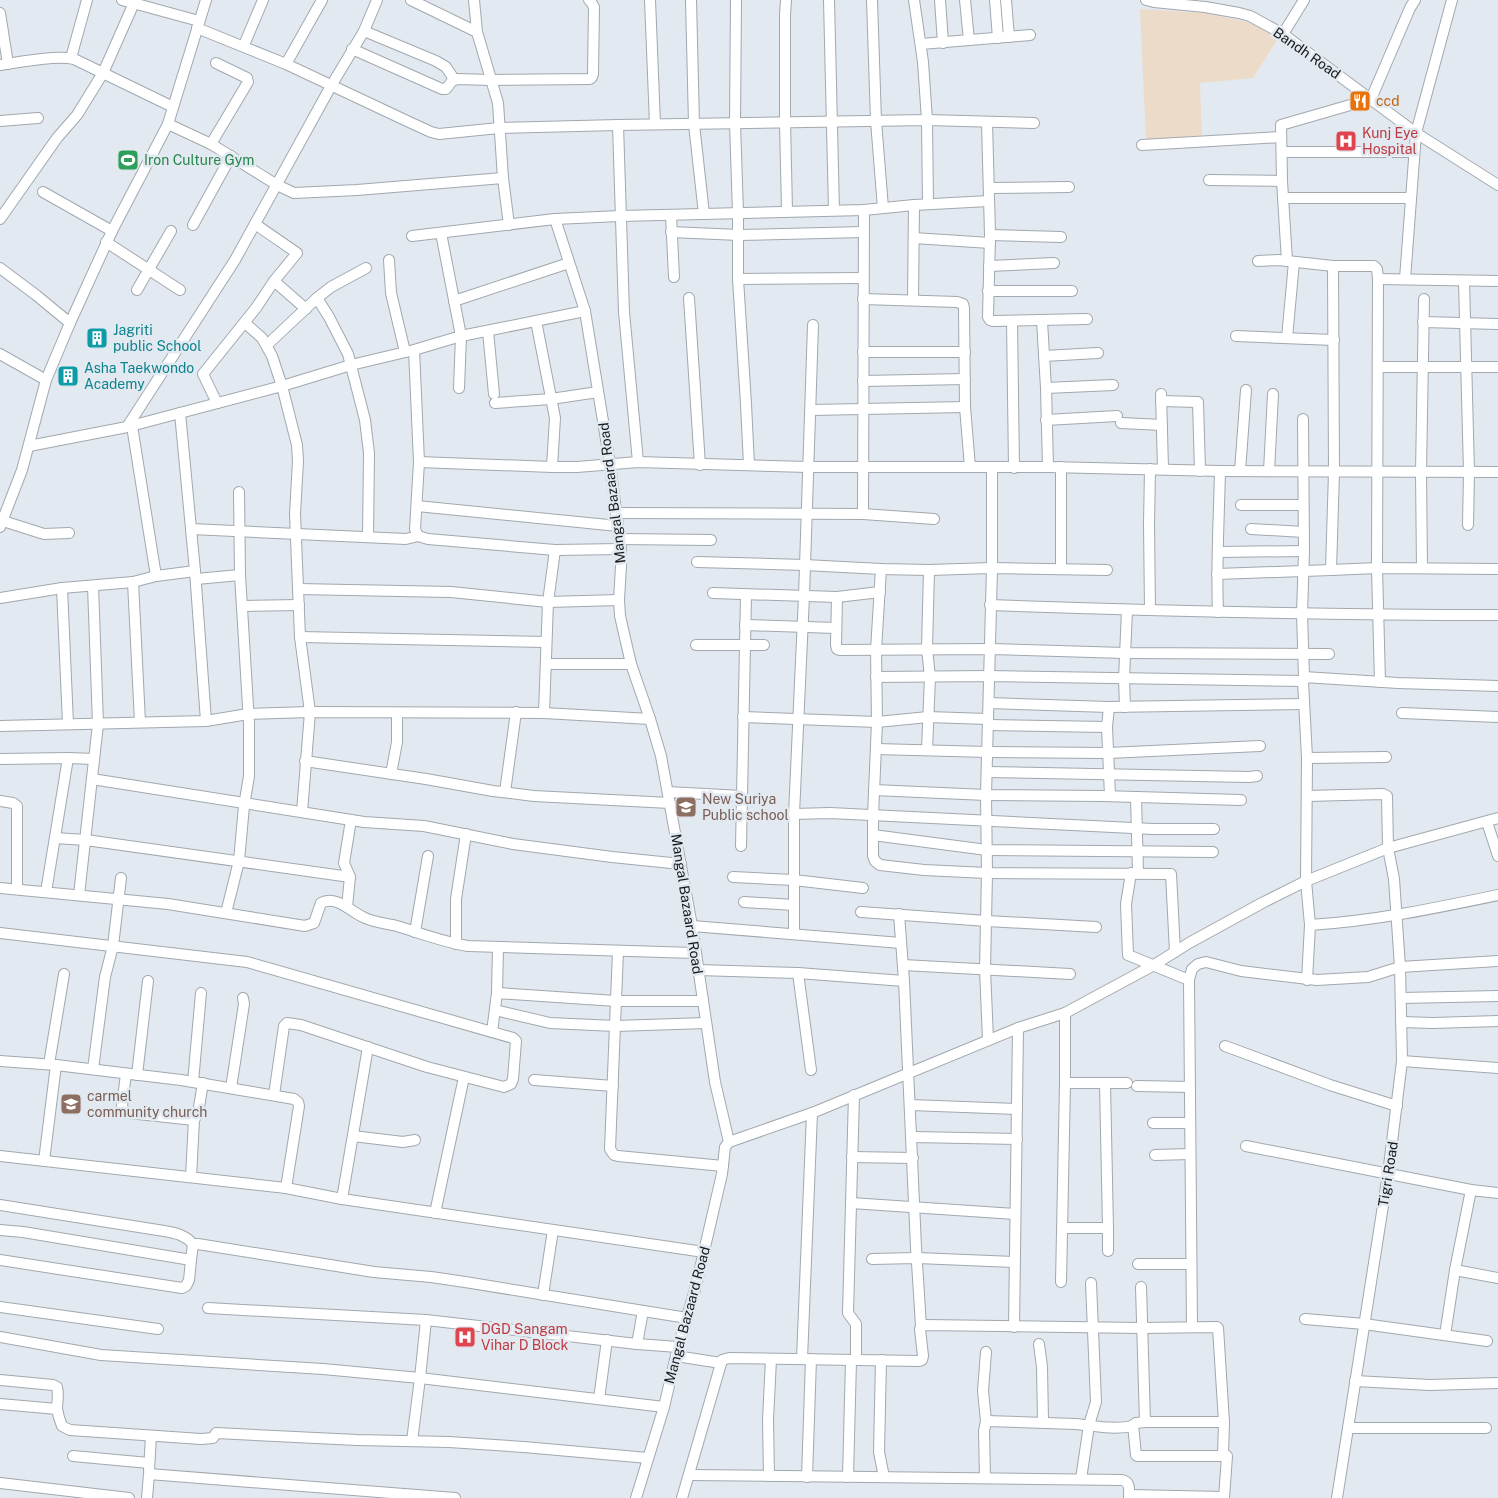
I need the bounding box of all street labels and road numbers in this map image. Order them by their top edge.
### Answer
street label: Bandh Road [1270,24,1344,82]
street label: Mangal Bazaard Road [595,422,629,564]
street label: Mangal Bazaard Road [668,833,706,975]
street label: Tigri Road [1375,1140,1401,1208]
street label: Mangal Bazaard Road [661,1244,713,1386]

